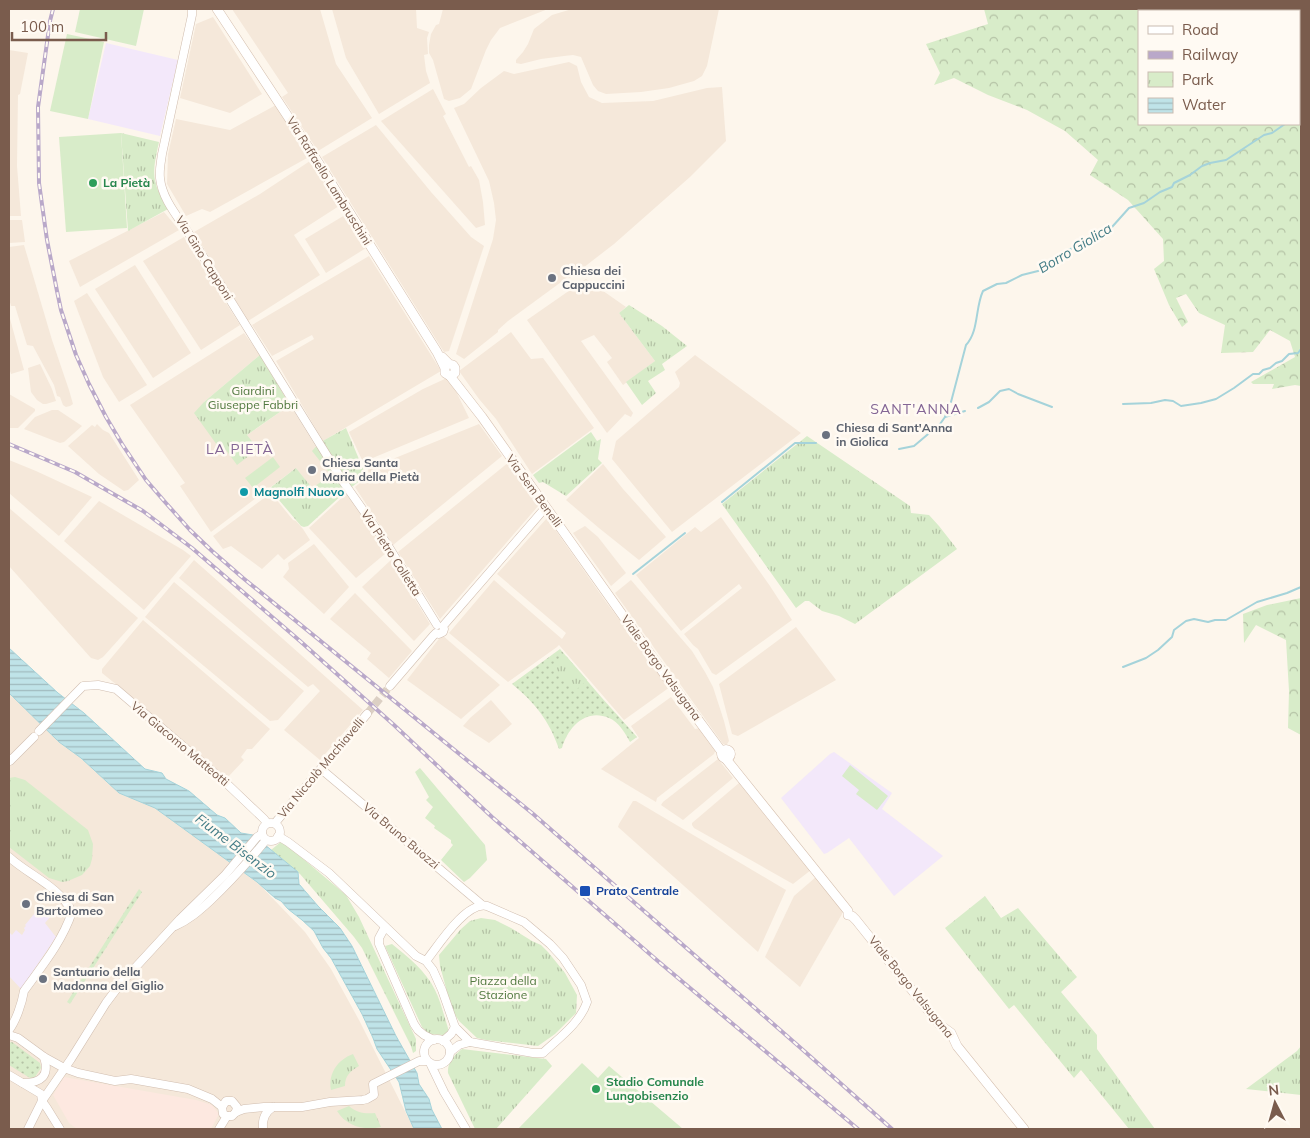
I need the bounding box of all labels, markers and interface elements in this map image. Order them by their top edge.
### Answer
scale bar [12,10,106,42]
legend [1138,10,1300,125]
text: 100 m [20,17,64,36]
text: Road [1182,20,1219,39]
text: Railway [1182,45,1238,64]
text: Park [1182,70,1214,89]
text: Water [1182,95,1226,114]
street label: Via Raffaello Lambruschini [284,114,375,248]
place label: La Pietà [103,175,150,190]
marker: La Pietà [87,177,99,189]
street label: Via Gino Capponi [172,213,236,303]
water label: Borro Giolica [1035,219,1115,277]
place label: Chiesa dei Cappuccini [562,263,625,292]
marker: Chiesa dei Cappuccini [546,272,558,284]
park label: Giardini Giuseppe Fabbri [208,383,298,412]
district label: SANT'ANNA [870,400,962,418]
place label: Chiesa di Sant'Anna in Giolica [836,420,953,449]
marker: Chiesa di Sant'Anna in Giolica [820,429,832,441]
district label: LA PIETÀ [206,440,274,458]
street label: Via Sem Benelli [503,451,566,530]
place label: Chiesa Santa Maria della Pietà [322,455,419,484]
marker: Chiesa Santa Maria della Pietà [306,464,318,476]
place label: Magnolfi Nuovo [254,484,344,499]
marker: Magnolfi Nuovo [238,486,250,498]
street label: Via Pietro Colletta [358,507,425,599]
street label: Viale Borgo Valsugana [618,612,705,723]
street label: Via Giacomo Matteotti [128,698,233,789]
street label: Via Niccolò Machiavelli [274,714,367,821]
street label: Via Bruno Buozzi [360,799,443,872]
water label: Fiume Bisenzio [192,810,280,882]
place label: Prato Centrale [596,883,679,898]
marker: Prato Centrale [578,884,592,898]
place label: Chiesa di San Bartolomeo [36,889,114,918]
marker: Chiesa di San Bartolomeo [20,898,32,910]
street label: Viale Borgo Valsugana [866,933,957,1041]
place label: Santuario della Madonna del Giglio [53,964,164,993]
marker: Santuario della Madonna del Giglio [37,973,49,985]
park label: Piazza della Stazione [469,973,537,1002]
place label: Stadio Comunale Lungobisenzio [606,1074,704,1103]
north arrow [1250,1078,1300,1128]
text: N [1267,1081,1280,1100]
marker: Stadio Comunale Lungobisenzio [590,1083,602,1095]

